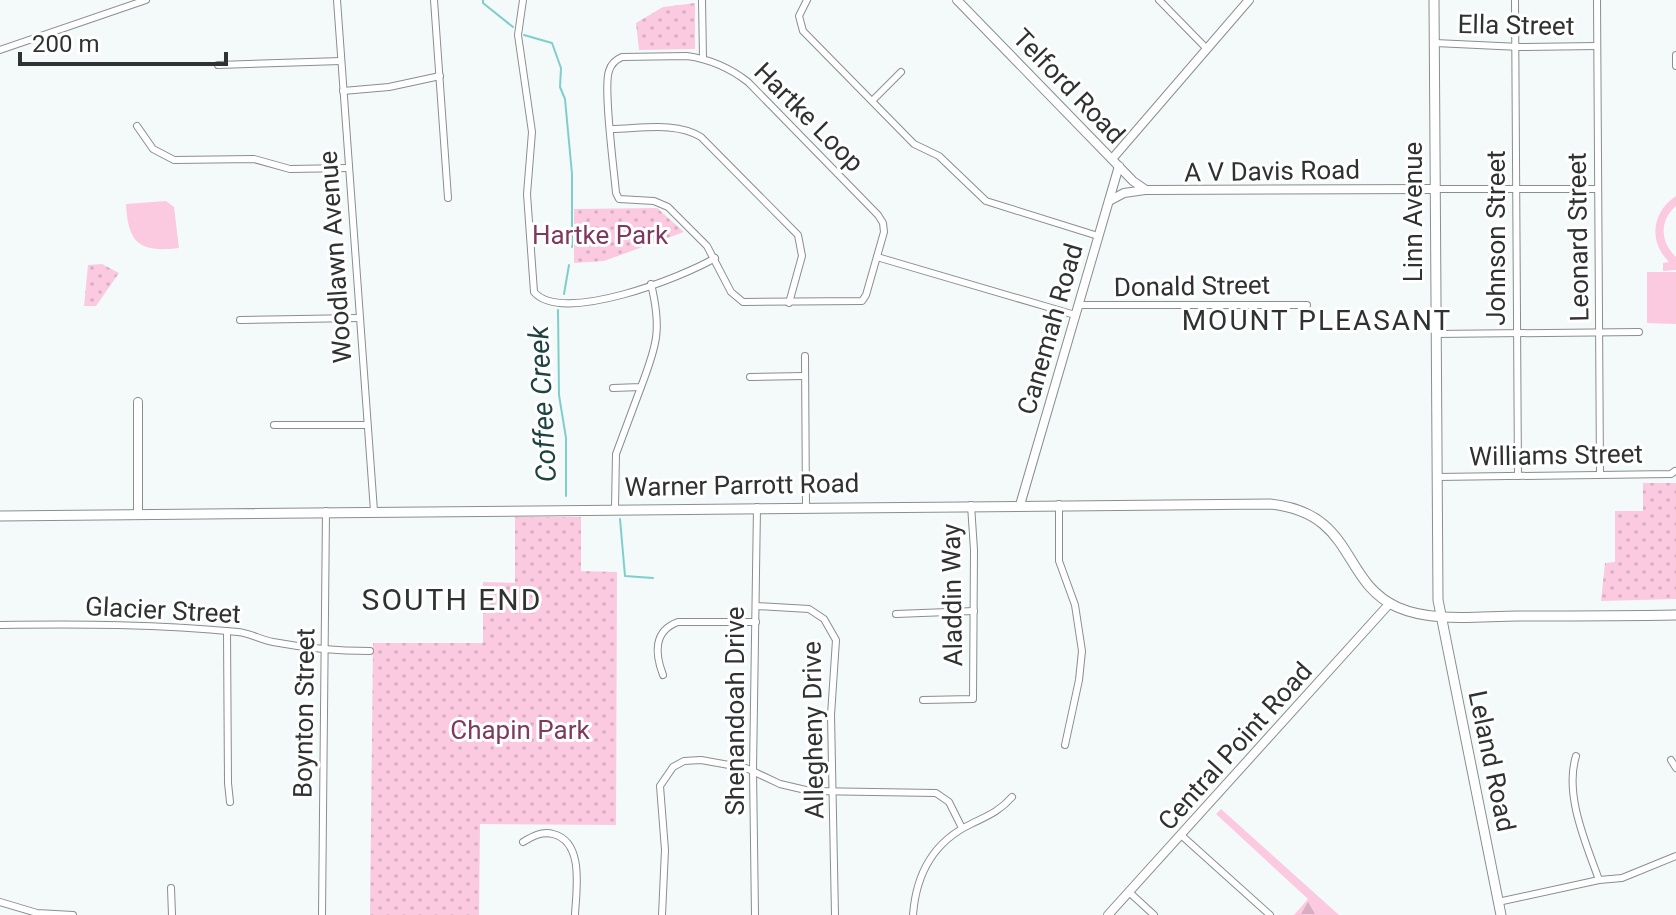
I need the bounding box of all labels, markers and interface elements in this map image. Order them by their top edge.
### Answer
street label: Ella Street [1457,9,1575,41]
scale bar [20,16,226,66]
street label: Telford Road [1007,23,1131,149]
text: 200 m [32,30,99,58]
street label: Hartke Loop [748,56,870,178]
street label: Linn Avenue [1398,142,1428,282]
street label: Woodlawn Avenue [313,150,357,364]
street label: Johnson Street [1481,150,1511,326]
street label: Leonard Street [1562,152,1594,322]
street label: A V Davis Road [1184,154,1360,188]
park label: Hartke Park [532,220,669,250]
street label: Canemah Road [1011,240,1089,418]
street label: Donald Street [1114,270,1270,302]
district label: MOUNT PLEASANT [1182,304,1452,337]
water label: Coffee Creek [522,324,563,483]
street label: Williams Street [1469,438,1643,472]
street label: Warner Parrott Road [624,468,860,502]
street label: Aladdin Way [936,523,968,667]
district label: SOUTH END [362,582,542,617]
street label: Glacier Street [84,591,242,629]
street label: Shenandoah Drive [720,606,750,816]
street label: Boynton Street [288,628,320,798]
street label: Allegheny Drive [796,641,830,819]
street label: Central Point Road [1152,656,1318,836]
street label: Leland Road [1462,688,1522,834]
park label: Chapin Park [450,715,591,745]

